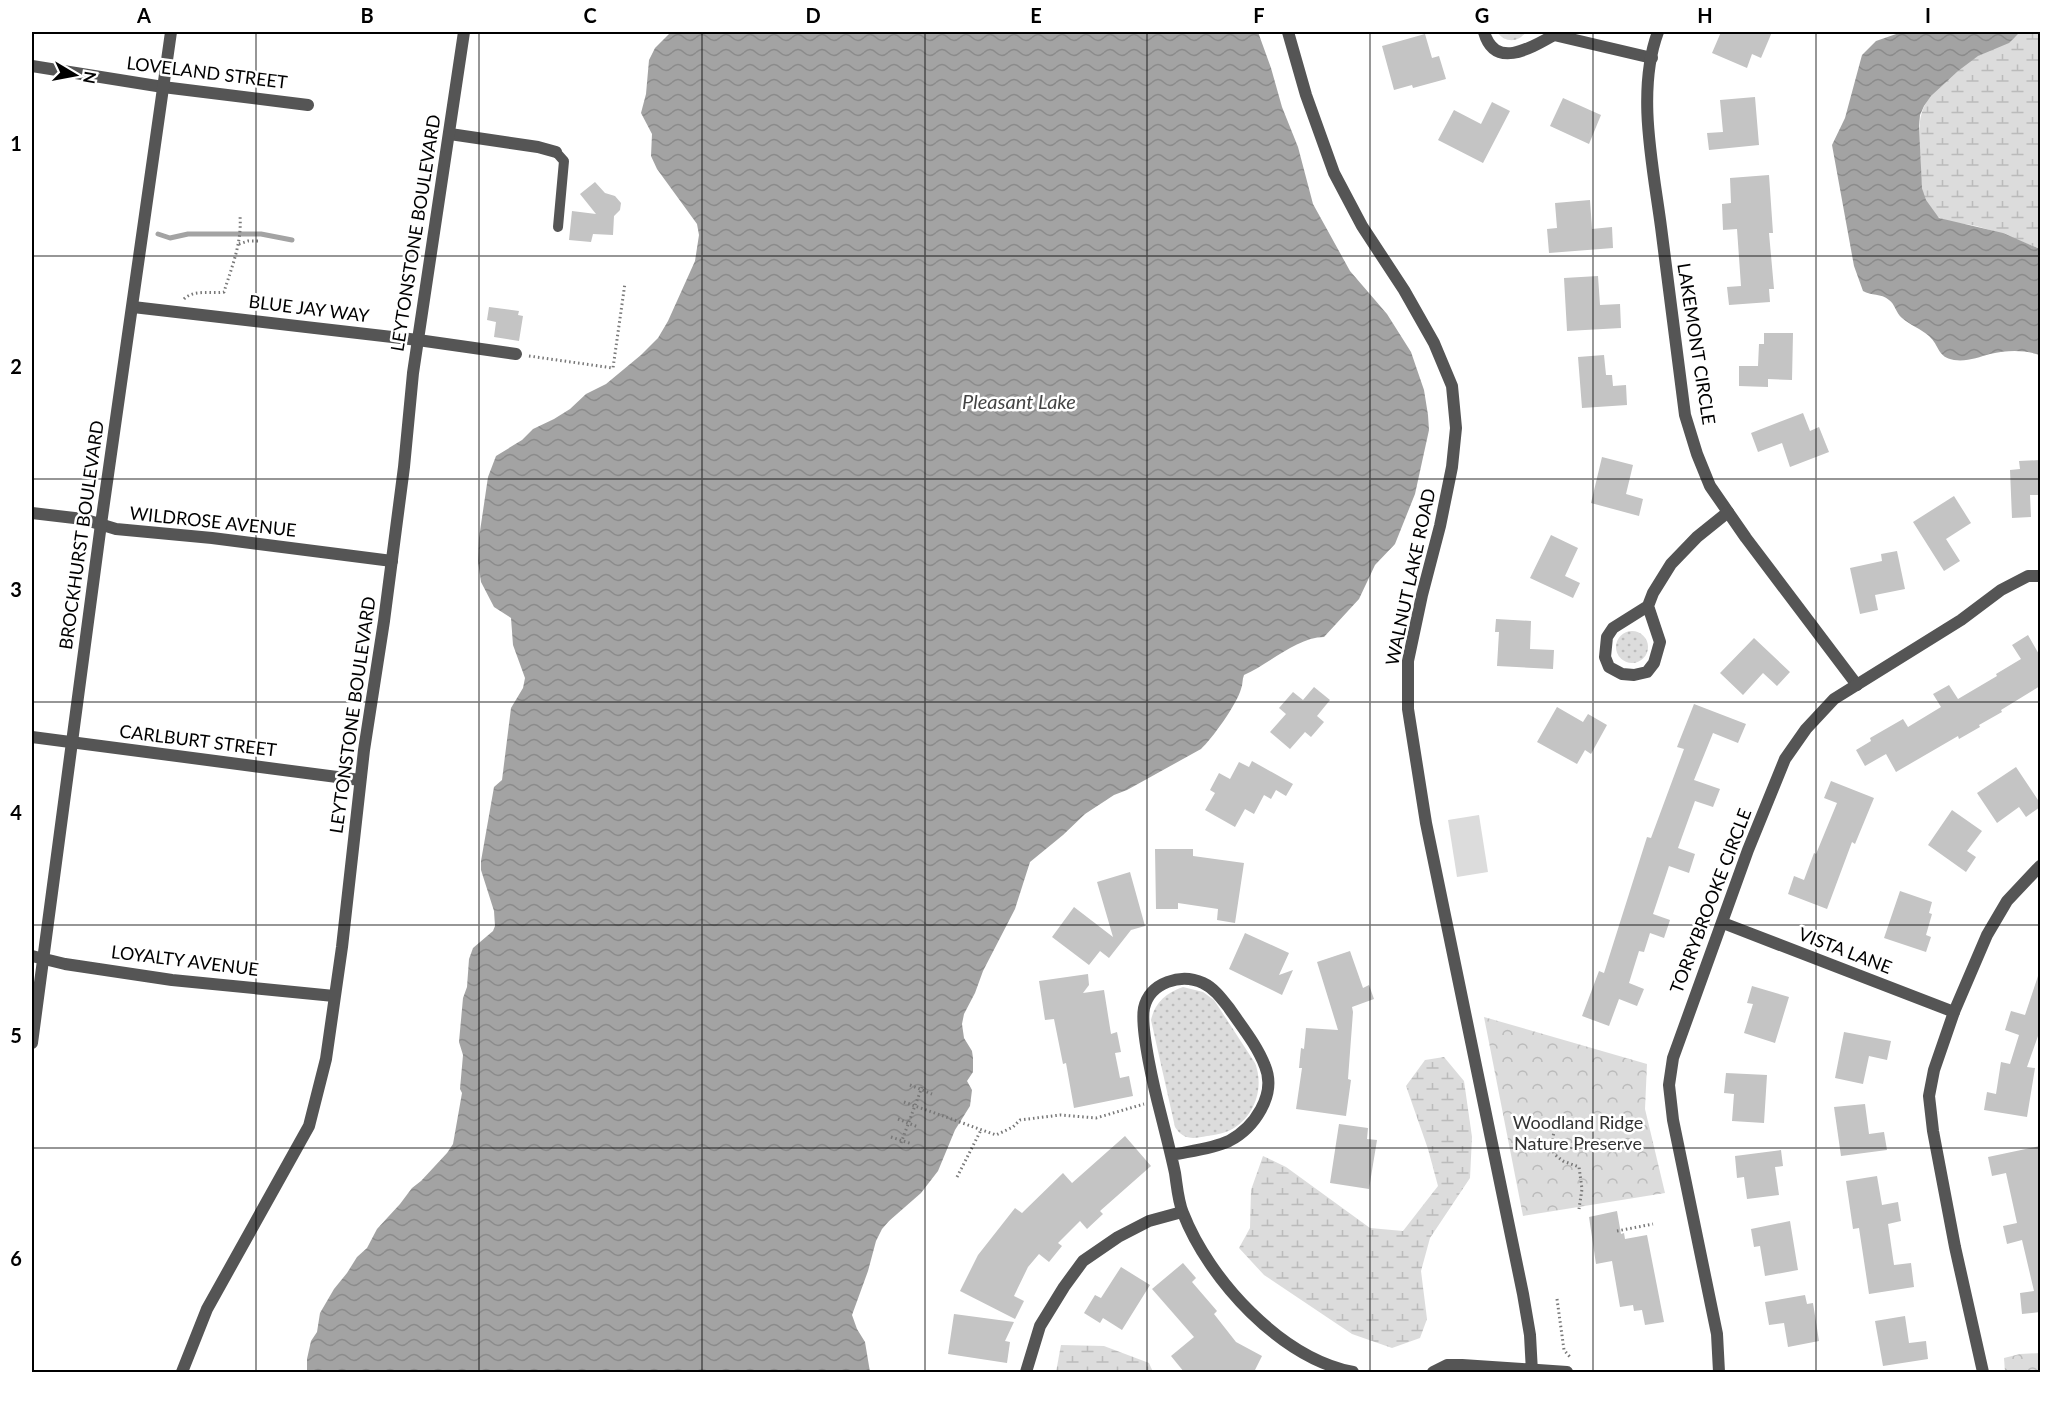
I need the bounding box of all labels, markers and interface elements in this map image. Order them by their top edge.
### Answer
text: A [136,3,151,27]
text: B [360,3,374,27]
text: C [583,3,597,27]
text: D [805,3,821,27]
text: E [1030,3,1042,27]
text: F [1253,3,1265,27]
text: G [1475,3,1489,27]
text: H [1697,3,1713,27]
text: I [1925,3,1931,27]
north arrow [45,45,105,105]
street label: LOVELAND STREET [125,51,289,93]
text: N [80,70,101,85]
street label: LEYTONSTONE BOULEVARD [385,113,445,353]
text: 1 [10,131,22,155]
street label: LAKEMONT CIRCLE [1673,262,1721,426]
street label: BLUE JAY WAY [248,290,371,326]
text: 2 [10,354,22,378]
water label: Pleasant Lake [962,389,1076,413]
street label: BROCKHURST BOULEVARD [54,419,108,651]
street label: WALNUT LAKE ROAD [1381,486,1440,667]
street label: WILDROSE AVENUE [129,501,298,541]
text: 3 [10,577,22,601]
street label: LEYTONSTONE BOULEVARD [324,595,380,835]
street label: CARLBURT STREET [118,719,278,761]
text: 4 [10,800,22,824]
street label: TORRYBROOKE CIRCLE [1665,805,1755,996]
street label: VISTA LANE [1796,922,1895,978]
street label: LOYALTY AVENUE [110,940,260,980]
text: 5 [10,1023,22,1047]
park label: Woodland Ridge Nature Preserve [1513,1111,1643,1154]
text: 6 [10,1246,22,1270]

